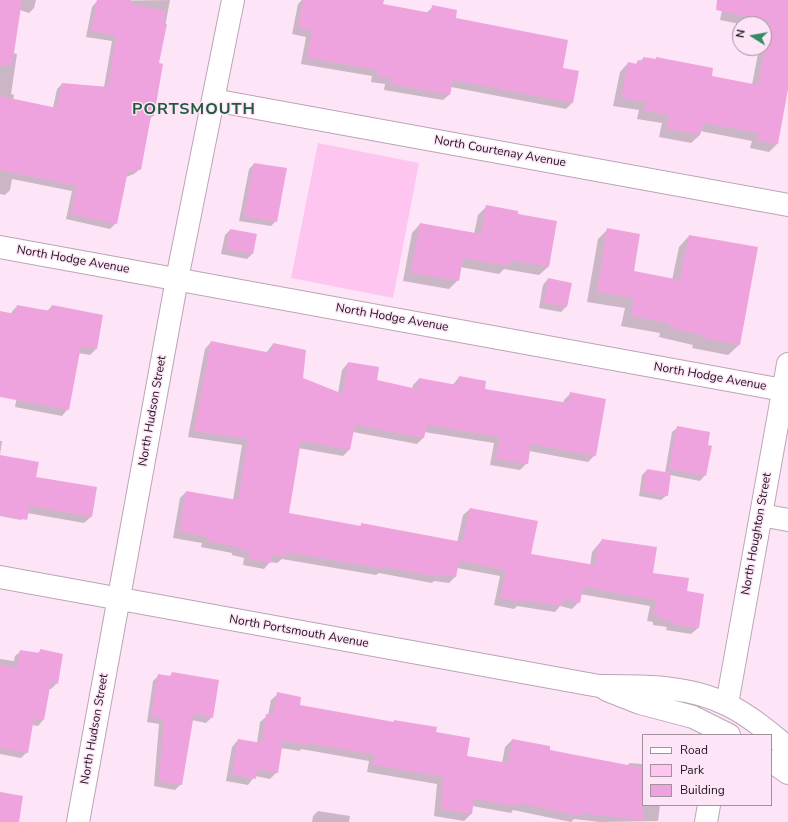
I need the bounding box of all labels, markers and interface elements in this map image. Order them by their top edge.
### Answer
north arrow [732,16,772,56]
text: N [733,28,749,39]
district label: PORTSMOUTH [132,100,256,120]
street label: North Courtenay Avenue [433,133,567,171]
street label: North Hodge Avenue [15,243,131,277]
street label: North Hodge Avenue [334,301,450,335]
street label: North Hudson Street [136,354,170,468]
street label: North Hodge Avenue [652,360,768,394]
street label: North Houghton Street [739,472,775,596]
street label: North Portsmouth Avenue [228,613,370,651]
street label: North Hudson Street [78,672,112,786]
legend [642,734,772,806]
text: Road [680,742,708,758]
text: Park [680,762,704,778]
text: Building [680,782,725,798]

